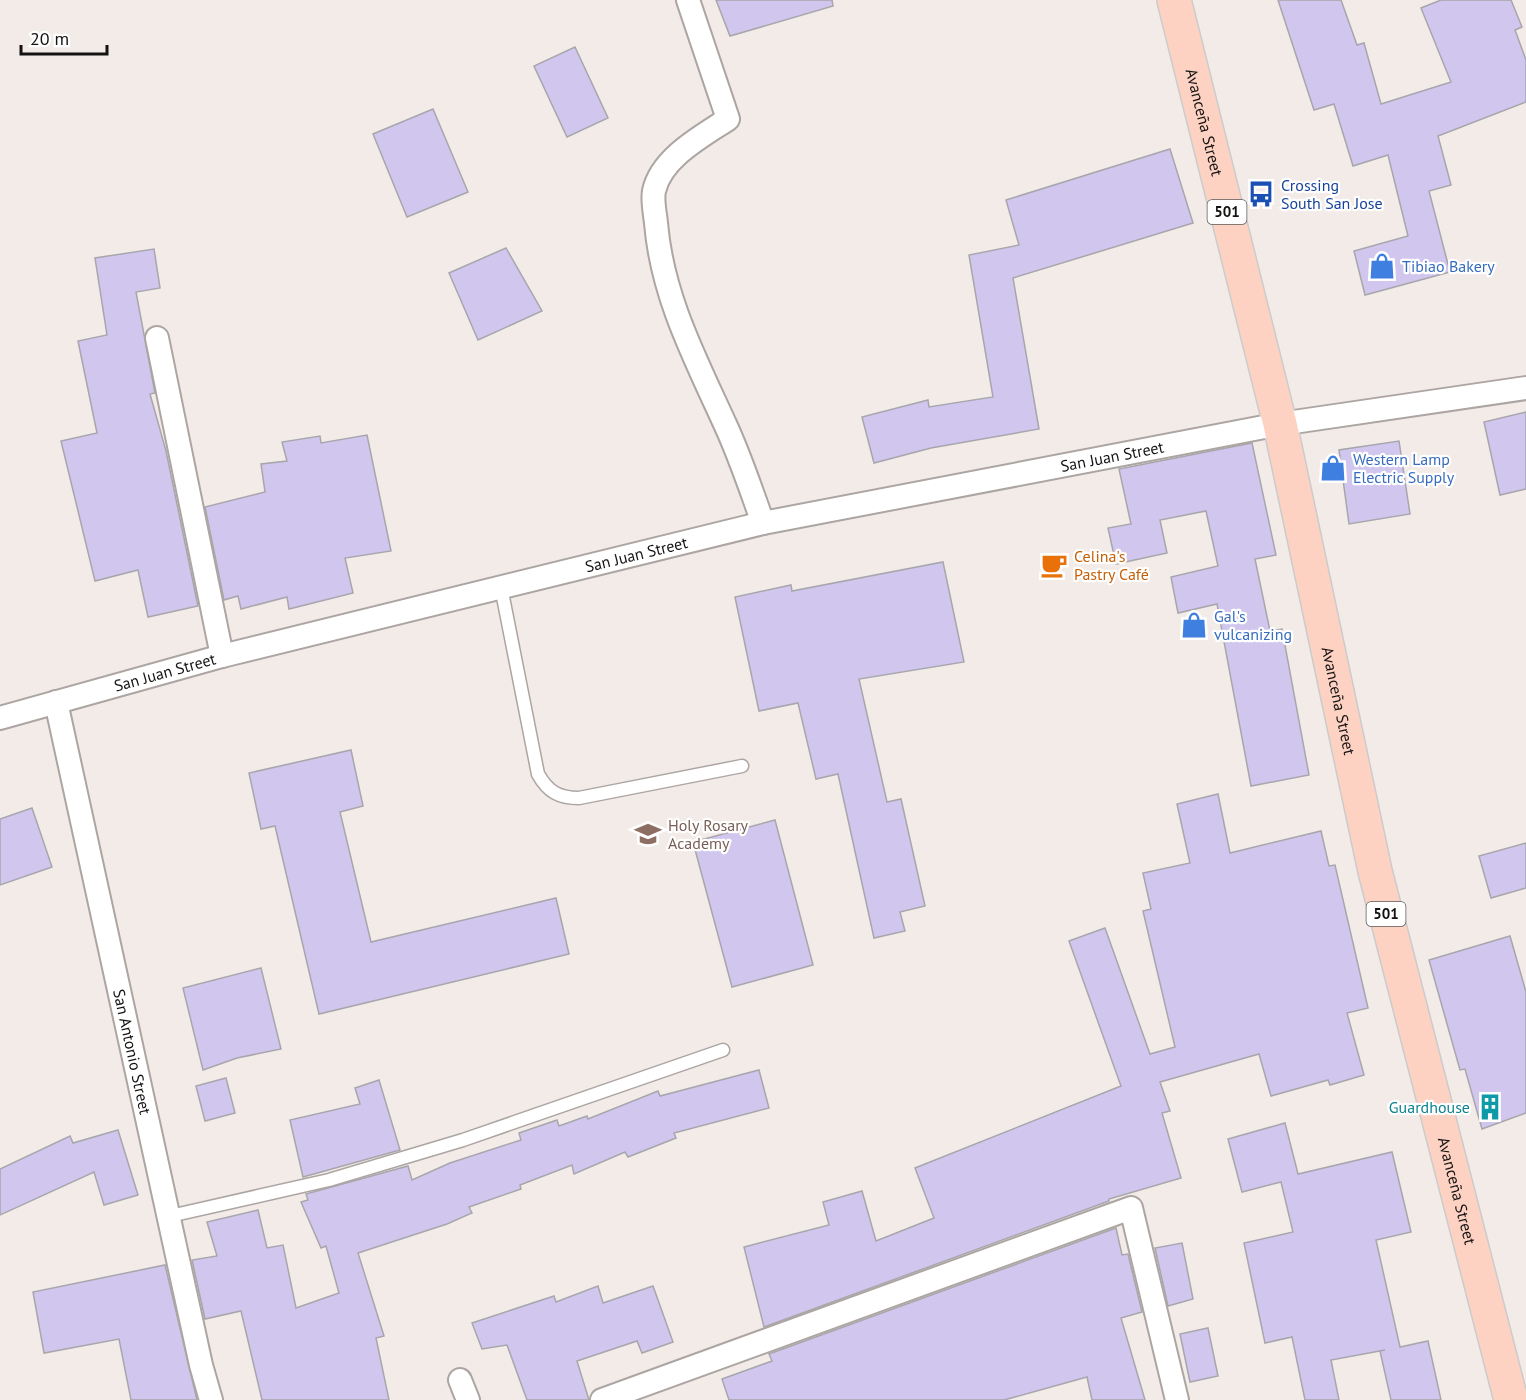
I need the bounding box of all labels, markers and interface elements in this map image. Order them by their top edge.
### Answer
scale bar [21,18,106,56]
text: 20 m [30,27,69,50]
street label: Avanceña Street [1182,66,1228,179]
place label: Crossing South San Jose [1281,175,1383,213]
bus stop icon: Crossing South San Jose [1246,179,1276,209]
road number: 501 [1208,200,1246,224]
shop icon: Tibiao Bakery [1367,251,1397,281]
place label: Tibiao Bakery [1402,256,1495,276]
street label: San Juan Street [1059,436,1166,476]
place label: Western Lamp Electric Supply [1353,449,1455,487]
shop icon: Western Lamp Electric Supply [1318,453,1348,483]
street label: San Juan Street [583,532,690,576]
place label: Celina's Pastry Café [1074,546,1149,584]
cafe icon: Celina's Pastry Café [1039,550,1069,580]
place label: Gal's vulcanizing [1214,606,1292,644]
shop icon: Gal's vulcanizing [1179,610,1209,640]
street label: Avanceña Street [1318,645,1360,757]
street label: San Juan Street [112,648,218,696]
place label: Holy Rosary Academy [668,815,749,853]
school or university icon: Holy Rosary Academy [633,819,663,849]
road number: 501 [1366,902,1406,926]
street label: San Antonio Street [109,987,156,1117]
building icon: Guardhouse [1475,1092,1505,1122]
place label: Guardhouse [1389,1097,1470,1117]
street label: Avanceña Street [1434,1135,1481,1247]

